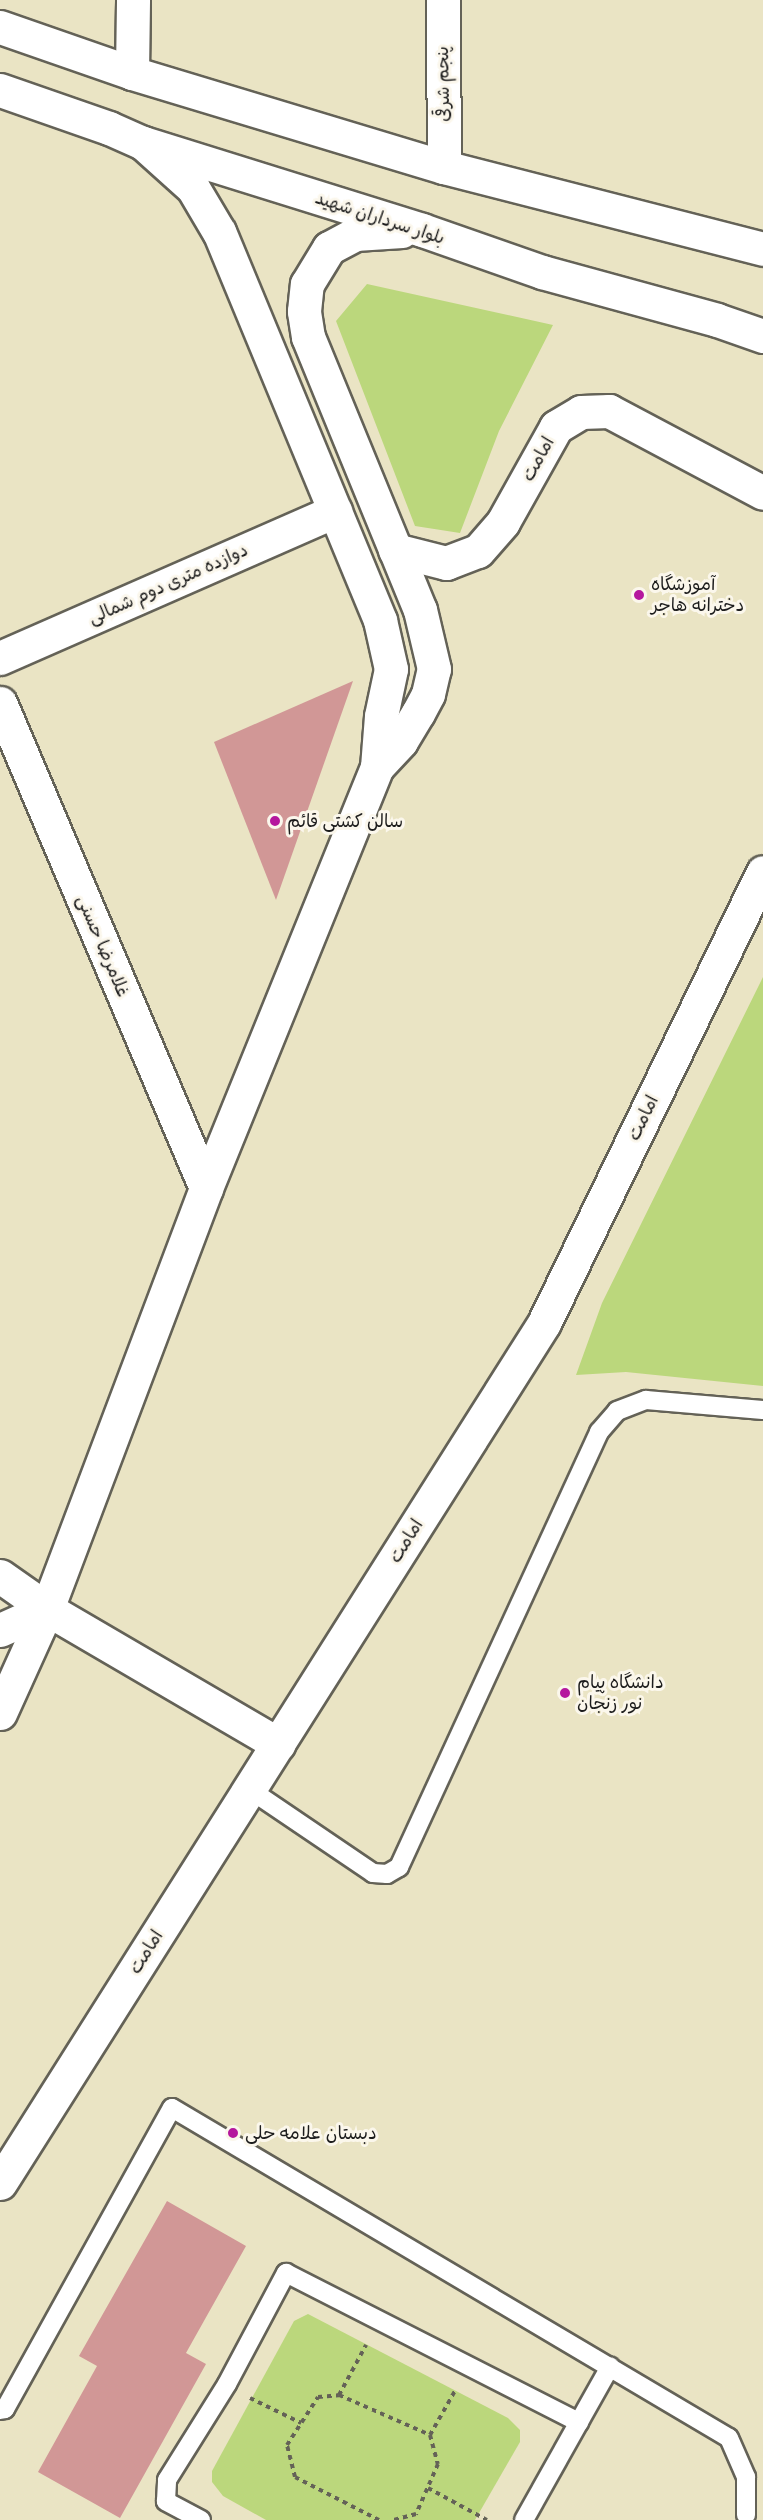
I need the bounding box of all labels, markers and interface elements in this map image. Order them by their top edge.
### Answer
street label: پنجم شرقی [432,46,454,122]
street label: بلوار سرداران شهید [313,187,447,249]
street label: امامت [517,433,559,485]
street label: دوازده متری دوم شمالی [85,539,251,629]
place label: آموزشگاه دخترانه هاجر [651,574,744,616]
marker: آموزشگاه دخترانه هاجر [632,588,646,602]
place label: سالن کشتی قائم [287,810,403,832]
marker: سالن کشتی قائم [268,814,282,828]
street label: غلامرضا حسنی [72,892,134,1000]
street label: امامت [623,1092,663,1144]
street label: امامت [384,1515,428,1567]
place label: دانشگاه پیام نور زنجان [577,1672,664,1714]
marker: دانشگاه پیام نور زنجان [558,1686,572,1700]
street label: امامت [124,1926,168,1978]
place label: دبستان علامه حلی [245,2122,377,2144]
marker: دبستان علامه حلی [226,2126,240,2140]

